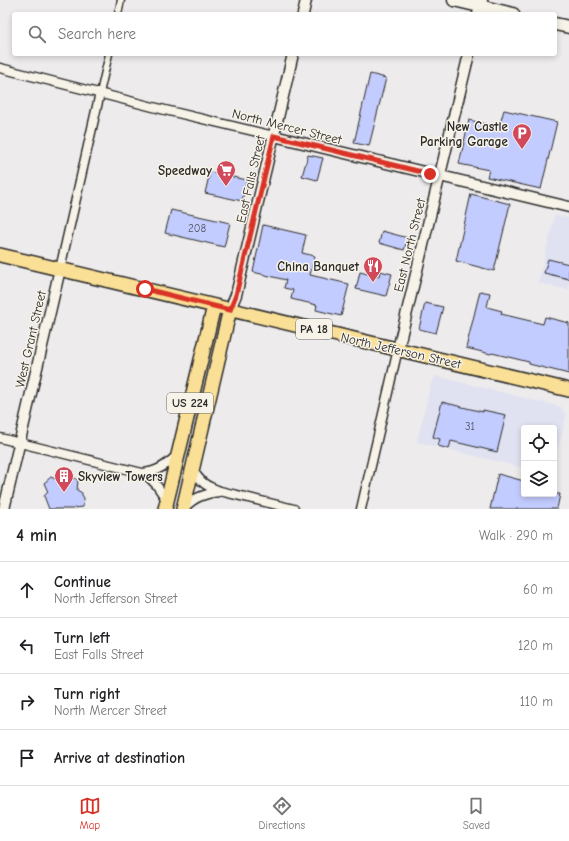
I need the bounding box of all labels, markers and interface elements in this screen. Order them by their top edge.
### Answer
search box [12,12,557,56]
icon: search [26,23,48,45]
text: Search here [58,25,136,43]
street label: North Mercer Street [230,106,345,148]
place label: New Castle Parking Garage [420,119,509,149]
parking icon: New Castle Parking Garage [511,122,533,150]
street label: East Falls Street [233,133,268,224]
supermarket icon: Speedway [215,159,237,187]
place label: Speedway [158,163,212,178]
route end [421,165,439,183]
street label: East North Street [391,195,429,294]
house number: 208 [188,222,206,235]
restaurant icon: China Banquet [362,255,384,283]
place label: China Banquet [277,259,360,274]
route start [136,280,154,298]
street label: West Grant Street [12,288,49,389]
road number: PA 18 [296,319,332,339]
street label: North Jefferson Street [339,329,464,372]
road number: US 224 [167,393,213,413]
house number: 31 [465,420,475,433]
map controls [521,425,557,497]
button: locate [521,425,557,461]
button: layers [521,461,557,497]
building icon: Skyview Towers [53,465,75,493]
place label: Skyview Towers [78,469,163,484]
text: 4 min [16,526,57,545]
text: Walk · 290 m [479,528,553,543]
text: Continue [54,573,111,591]
icon: ahead [16,579,38,601]
text: 60 m [523,582,553,597]
text: North Jefferson Street [54,591,177,606]
text: Turn left [54,629,110,647]
icon: left [16,635,38,657]
text: 120 m [518,638,553,653]
text: East Falls Street [54,647,143,662]
text: Turn right [54,685,120,703]
icon: right [16,691,38,713]
text: 110 m [520,694,553,709]
text: North Mercer Street [54,703,167,718]
icon: arrive [16,747,38,769]
text: Arrive at destination [54,749,185,767]
tab: Map [79,795,101,832]
tab: Directions [259,795,305,832]
tab: Saved [463,795,490,832]

